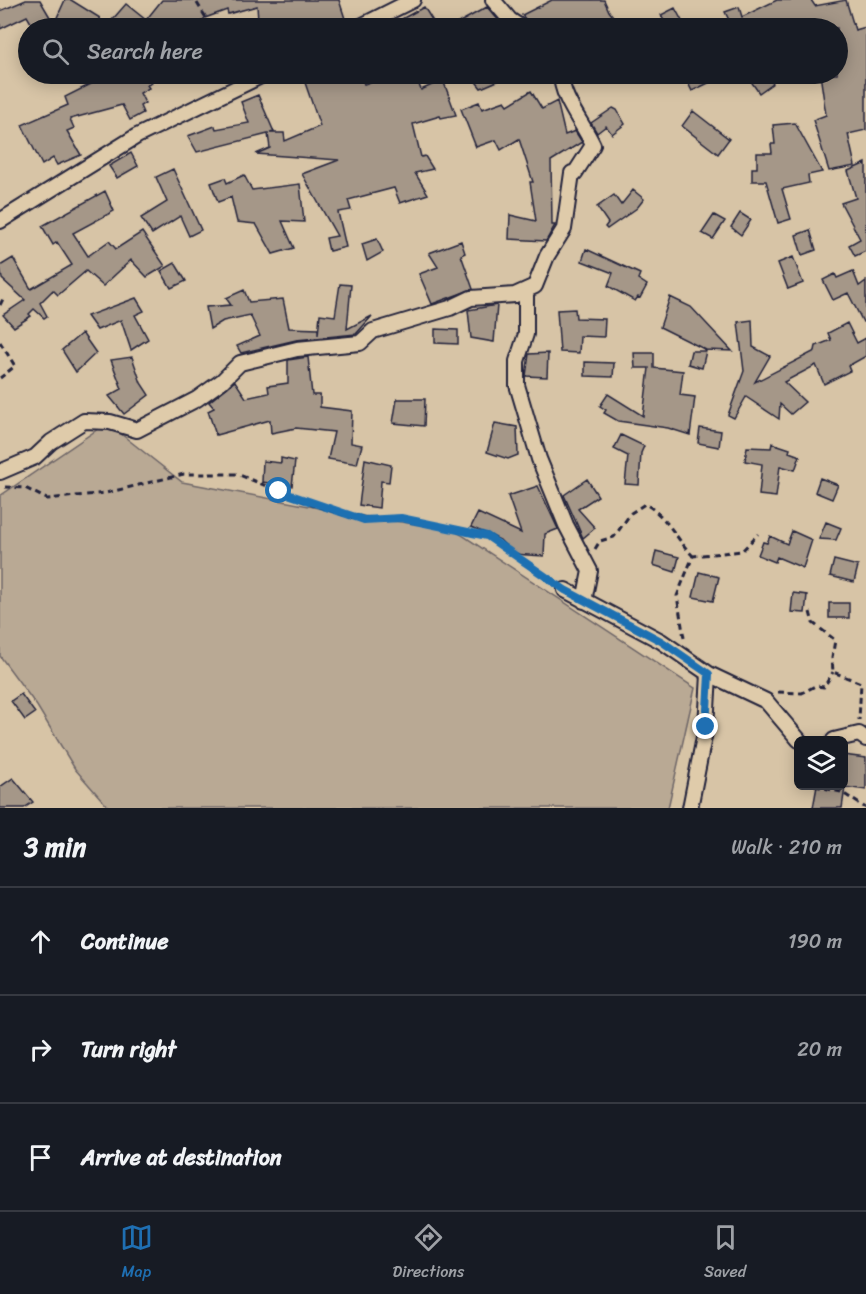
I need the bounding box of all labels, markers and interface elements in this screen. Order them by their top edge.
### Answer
search box [18,18,848,84]
text: Search here [87,32,203,71]
icon: search [39,35,72,68]
route start [265,477,291,503]
route end [692,713,718,739]
map controls [794,736,848,790]
button: layers [794,736,848,790]
text: 3 min [24,824,86,870]
text: Walk · 210 m [731,830,842,865]
text: Continue [81,922,169,961]
text: 190 m [788,924,842,959]
icon: ahead [24,925,57,958]
text: Turn right [81,1030,176,1069]
text: 20 m [797,1032,842,1067]
icon: right [24,1033,57,1066]
text: Arrive at destination [81,1138,282,1177]
icon: arrive [24,1141,57,1174]
tab: Map [120,1221,153,1286]
tab: Directions [393,1221,464,1286]
tab: Saved [704,1221,746,1286]

